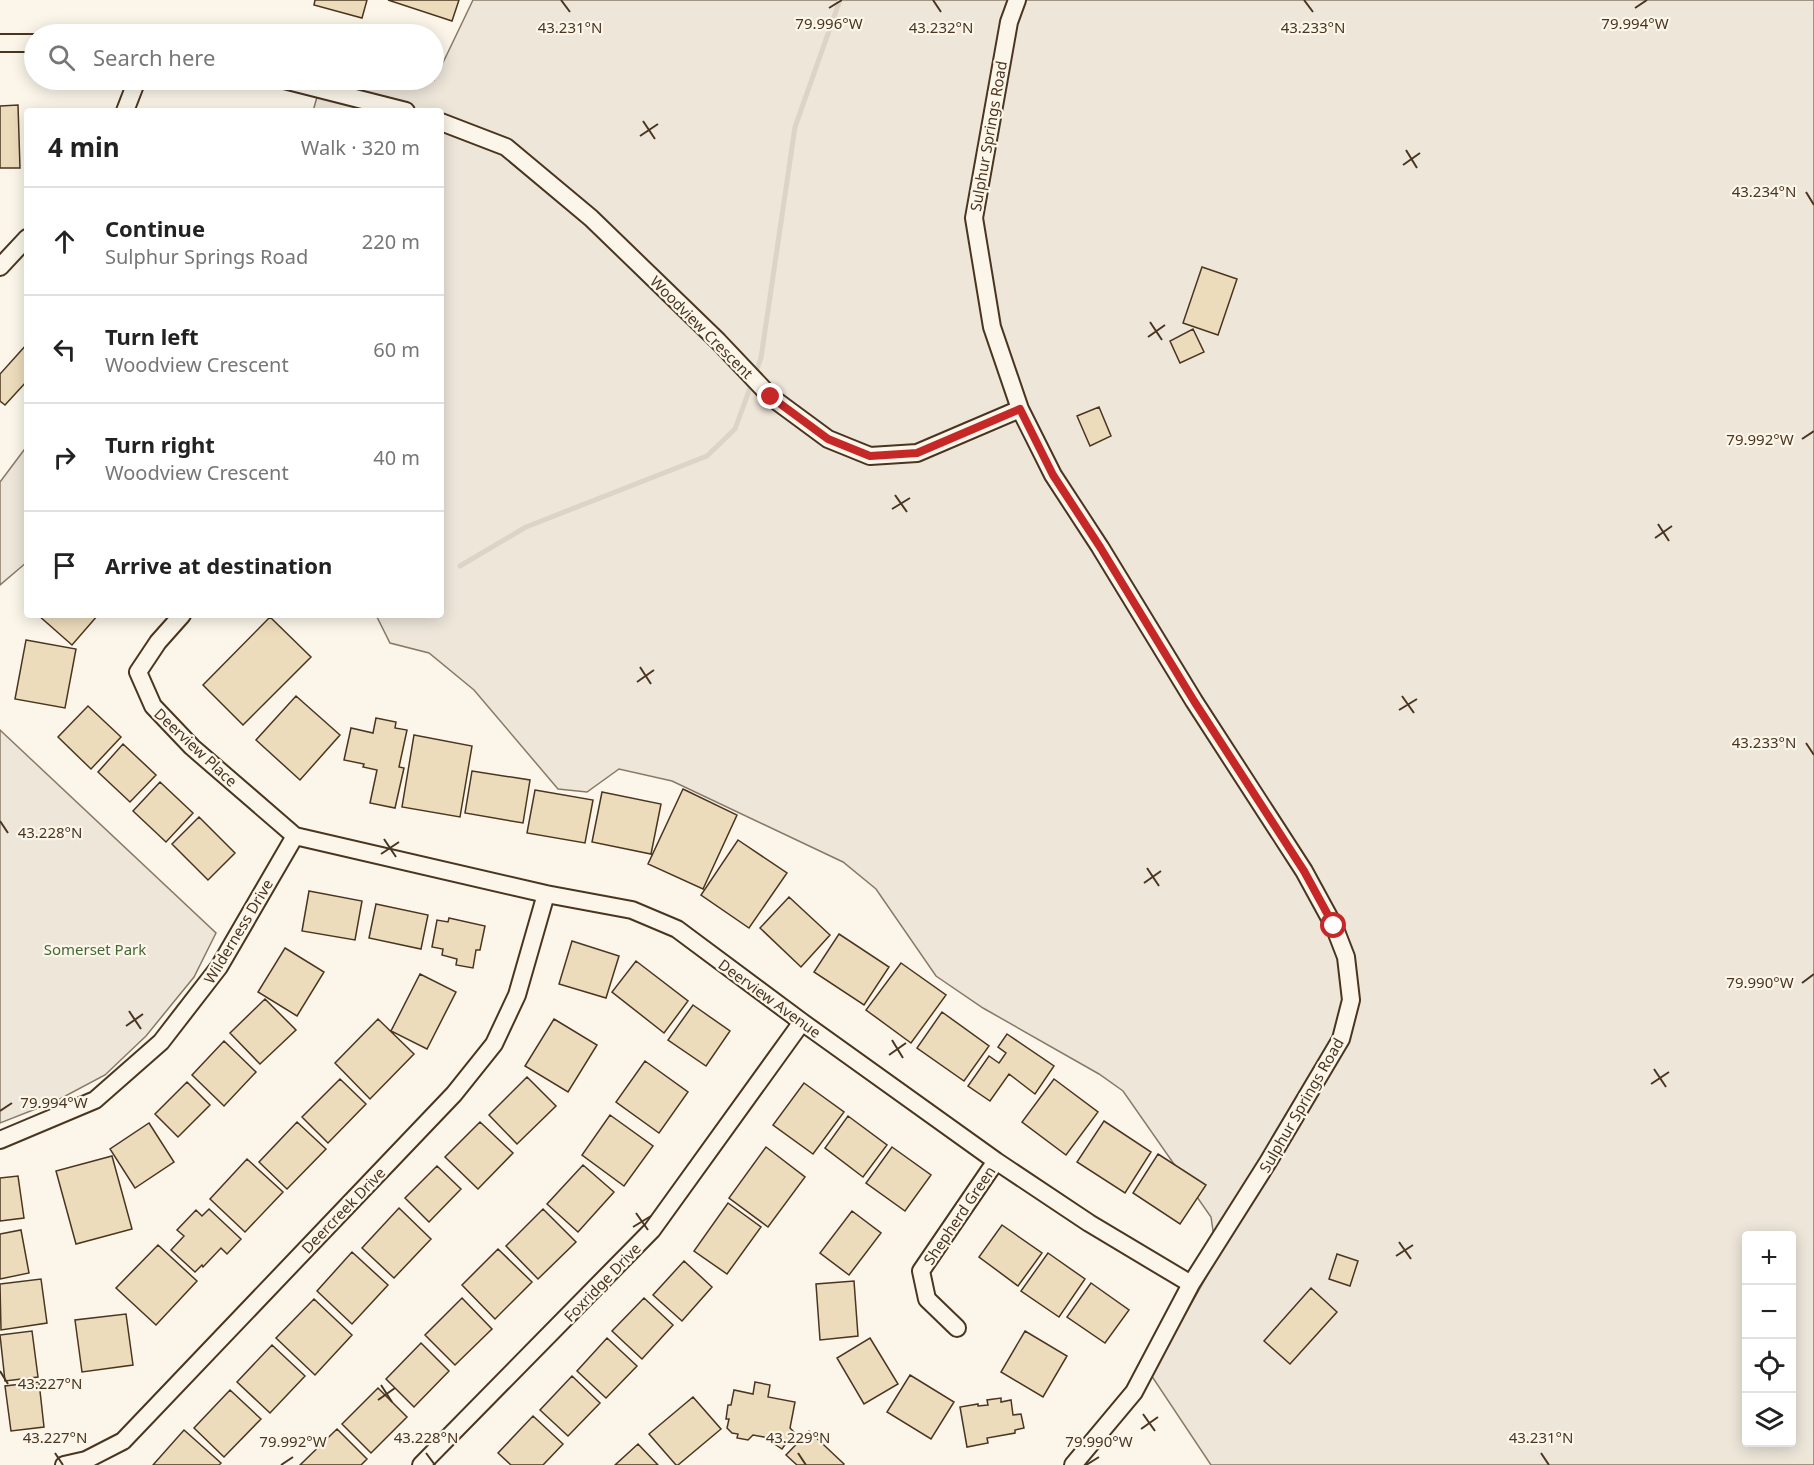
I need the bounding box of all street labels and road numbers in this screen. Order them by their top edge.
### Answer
street label: Sulphur Springs Road [965,59,1011,213]
street label: Woodview Crescent [646,271,758,383]
street label: Deerview Place [150,703,242,791]
street label: Wilderness Drive [199,875,277,987]
street label: Deerview Avenue [715,954,825,1042]
street label: Sulphur Springs Road [1254,1034,1348,1176]
street label: Deercreek Drive [297,1162,389,1258]
street label: Shepherd Green [919,1162,999,1268]
street label: Foxridge Drive [559,1238,645,1326]

